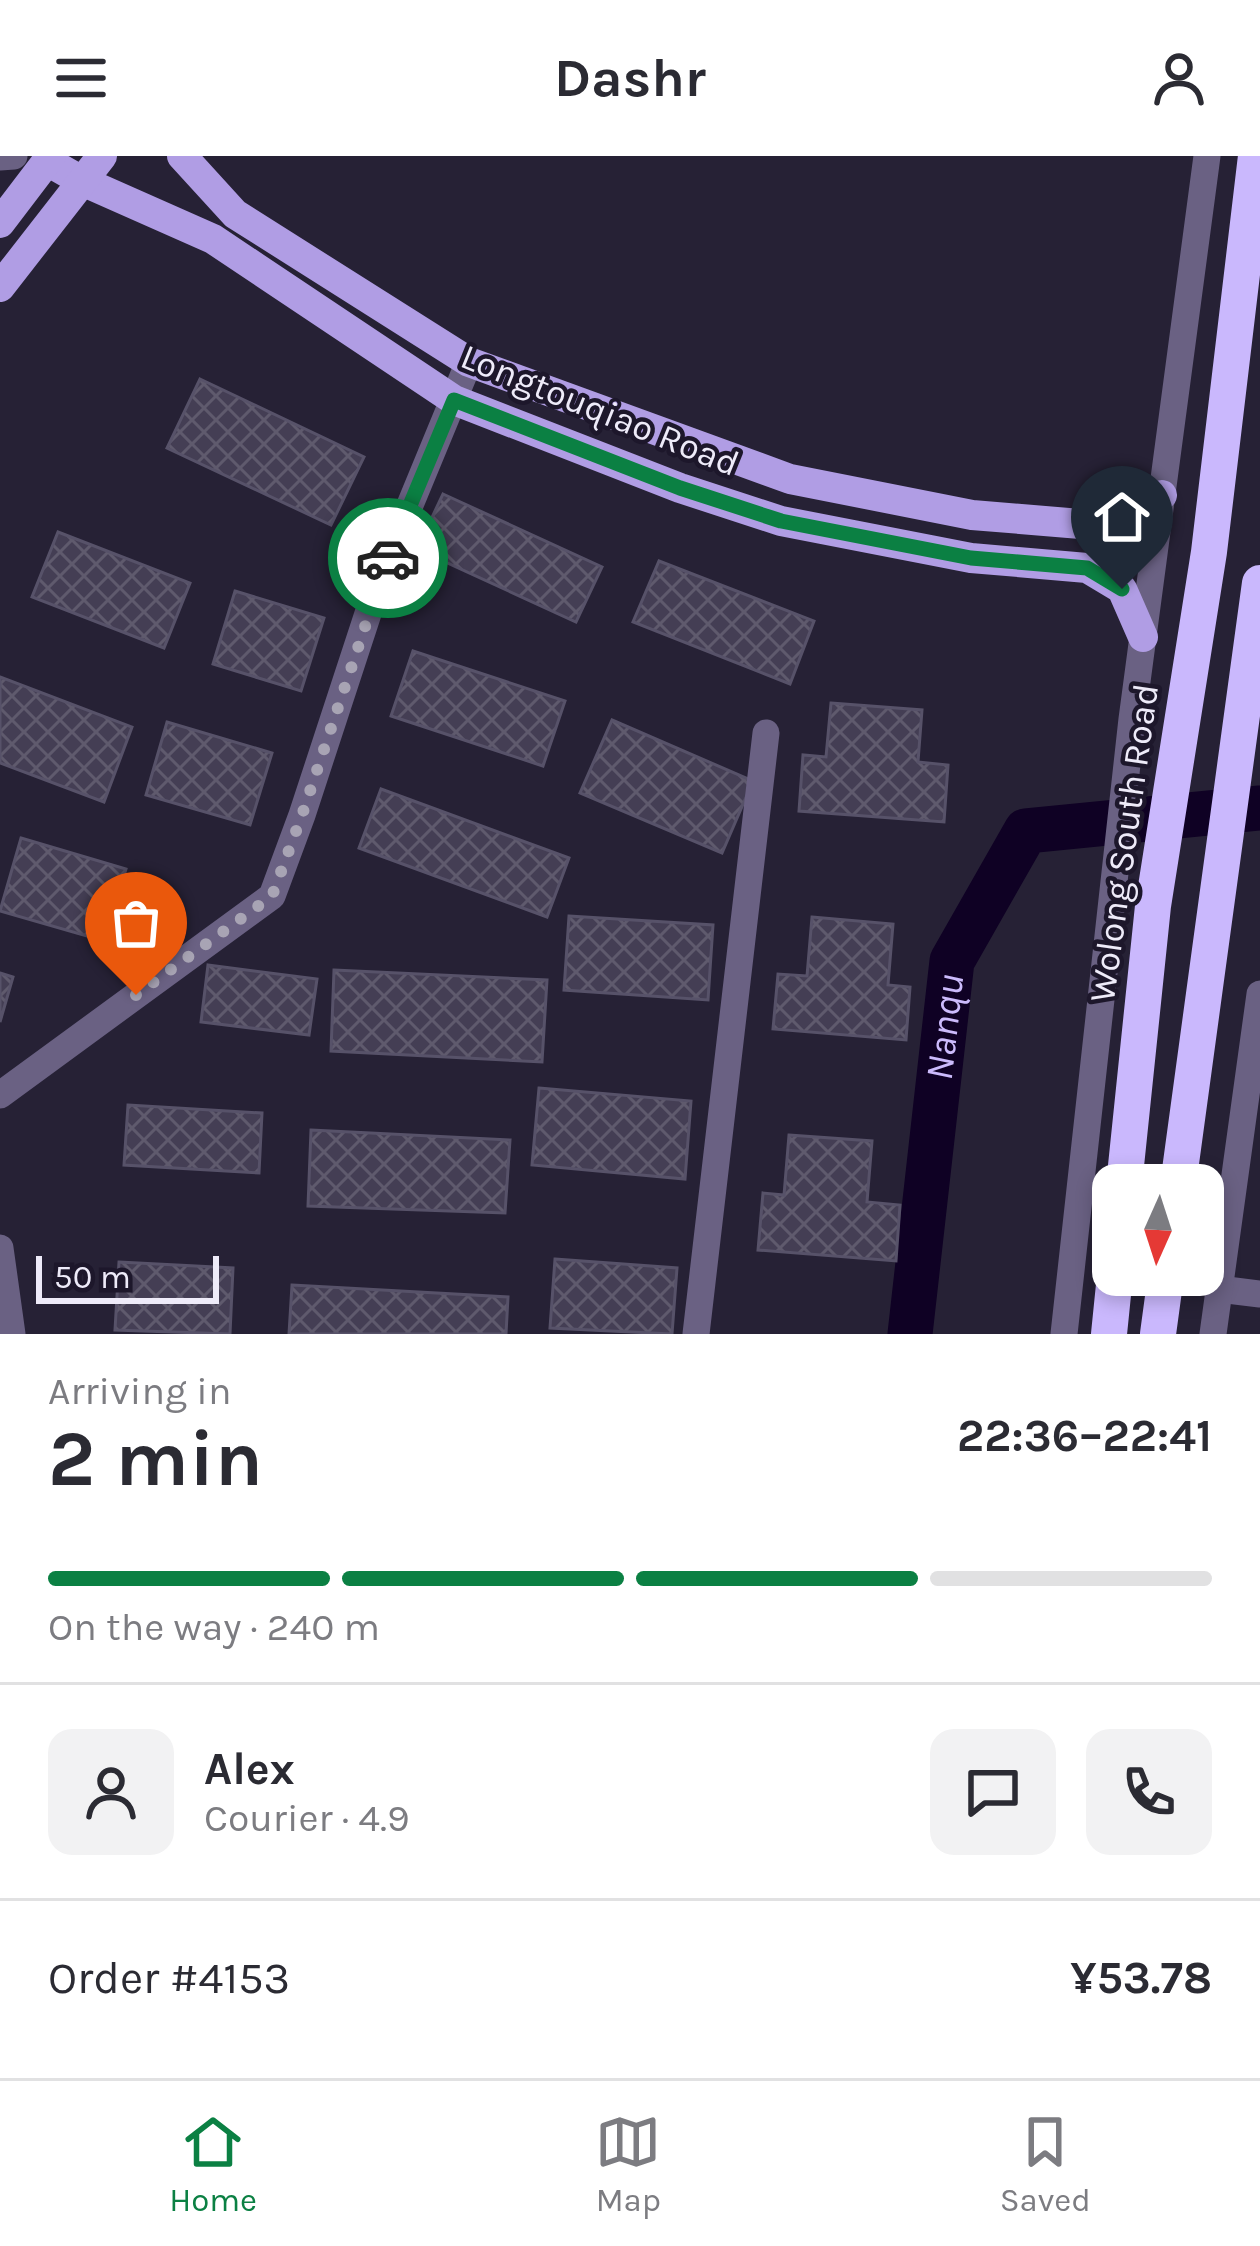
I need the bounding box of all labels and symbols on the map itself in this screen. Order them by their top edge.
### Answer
street label: Longtouqiao Road [455,335,745,485]
pin [1071,466,1173,589]
courier [328,498,448,618]
street label: Wolong South Road [1081,681,1167,1005]
pin [85,872,187,995]
water label: Nanqu [916,971,973,1083]
north arrow [1092,1164,1224,1296]
scale bar [36,1250,219,1303]

